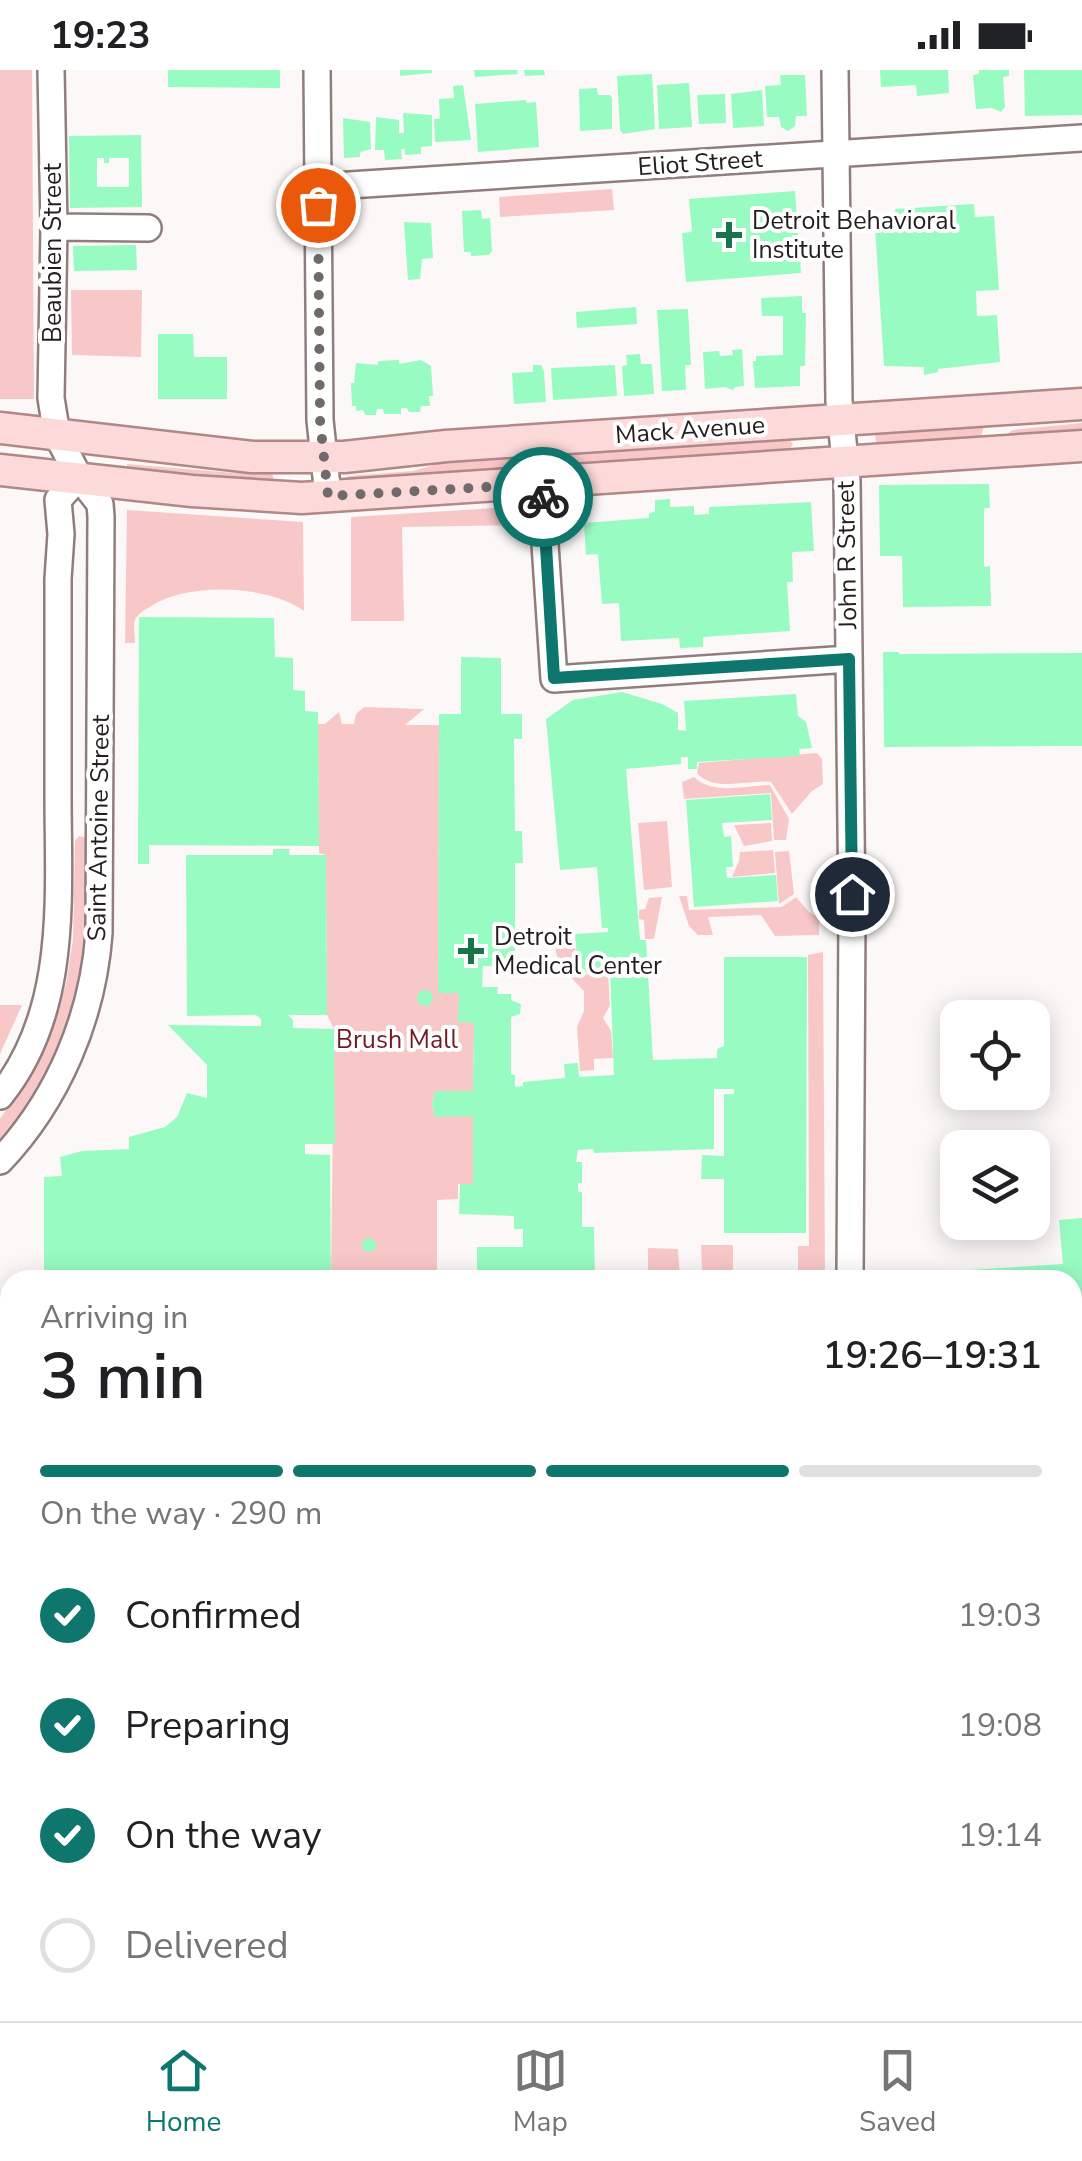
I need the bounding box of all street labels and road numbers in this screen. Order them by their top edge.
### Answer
street label: Eliot Street [636,142,764,184]
street label: Beaubien Street [36,163,70,343]
street label: Mack Avenue [614,408,766,452]
street label: John R Street [829,480,865,630]
street label: Saint Antoine Street [80,714,118,942]

